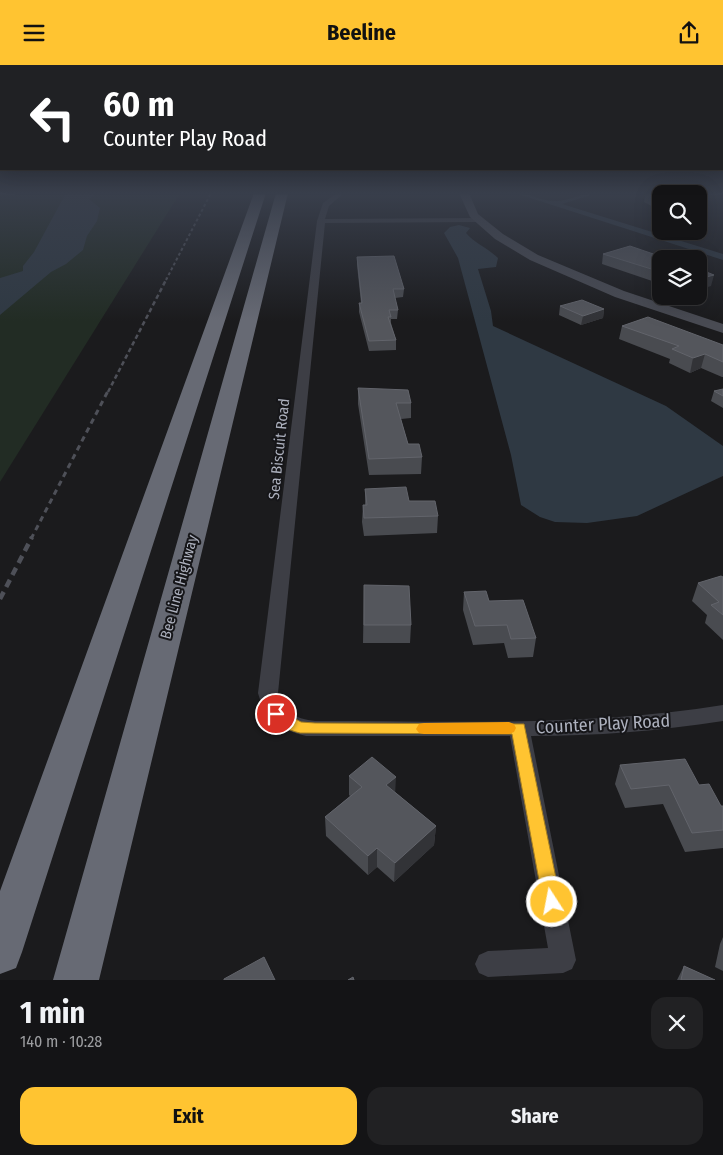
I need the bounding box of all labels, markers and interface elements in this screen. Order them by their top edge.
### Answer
icon: menu [20,19,48,47]
text: Beeline [327,19,396,46]
icon: share [675,19,703,47]
text: 60 m [103,83,174,125]
icon: left [20,85,85,150]
text: Counter Play Road [103,125,267,152]
map controls [652,185,707,305]
button: search [652,185,707,240]
button: layers [652,250,707,305]
street label: Sea Biscuit Road [265,398,293,500]
street label: Bee Line Highway [156,533,202,641]
pin [255,693,297,735]
icon: arrive [262,700,290,728]
street label: Counter Play Road [535,710,671,738]
position arrow [525,875,577,927]
text: 1 min [20,995,85,1031]
button: close [651,997,703,1049]
text: 140 m · 10:28 [20,1032,102,1051]
button: Exit [20,1087,357,1145]
button: Share [367,1087,703,1145]

